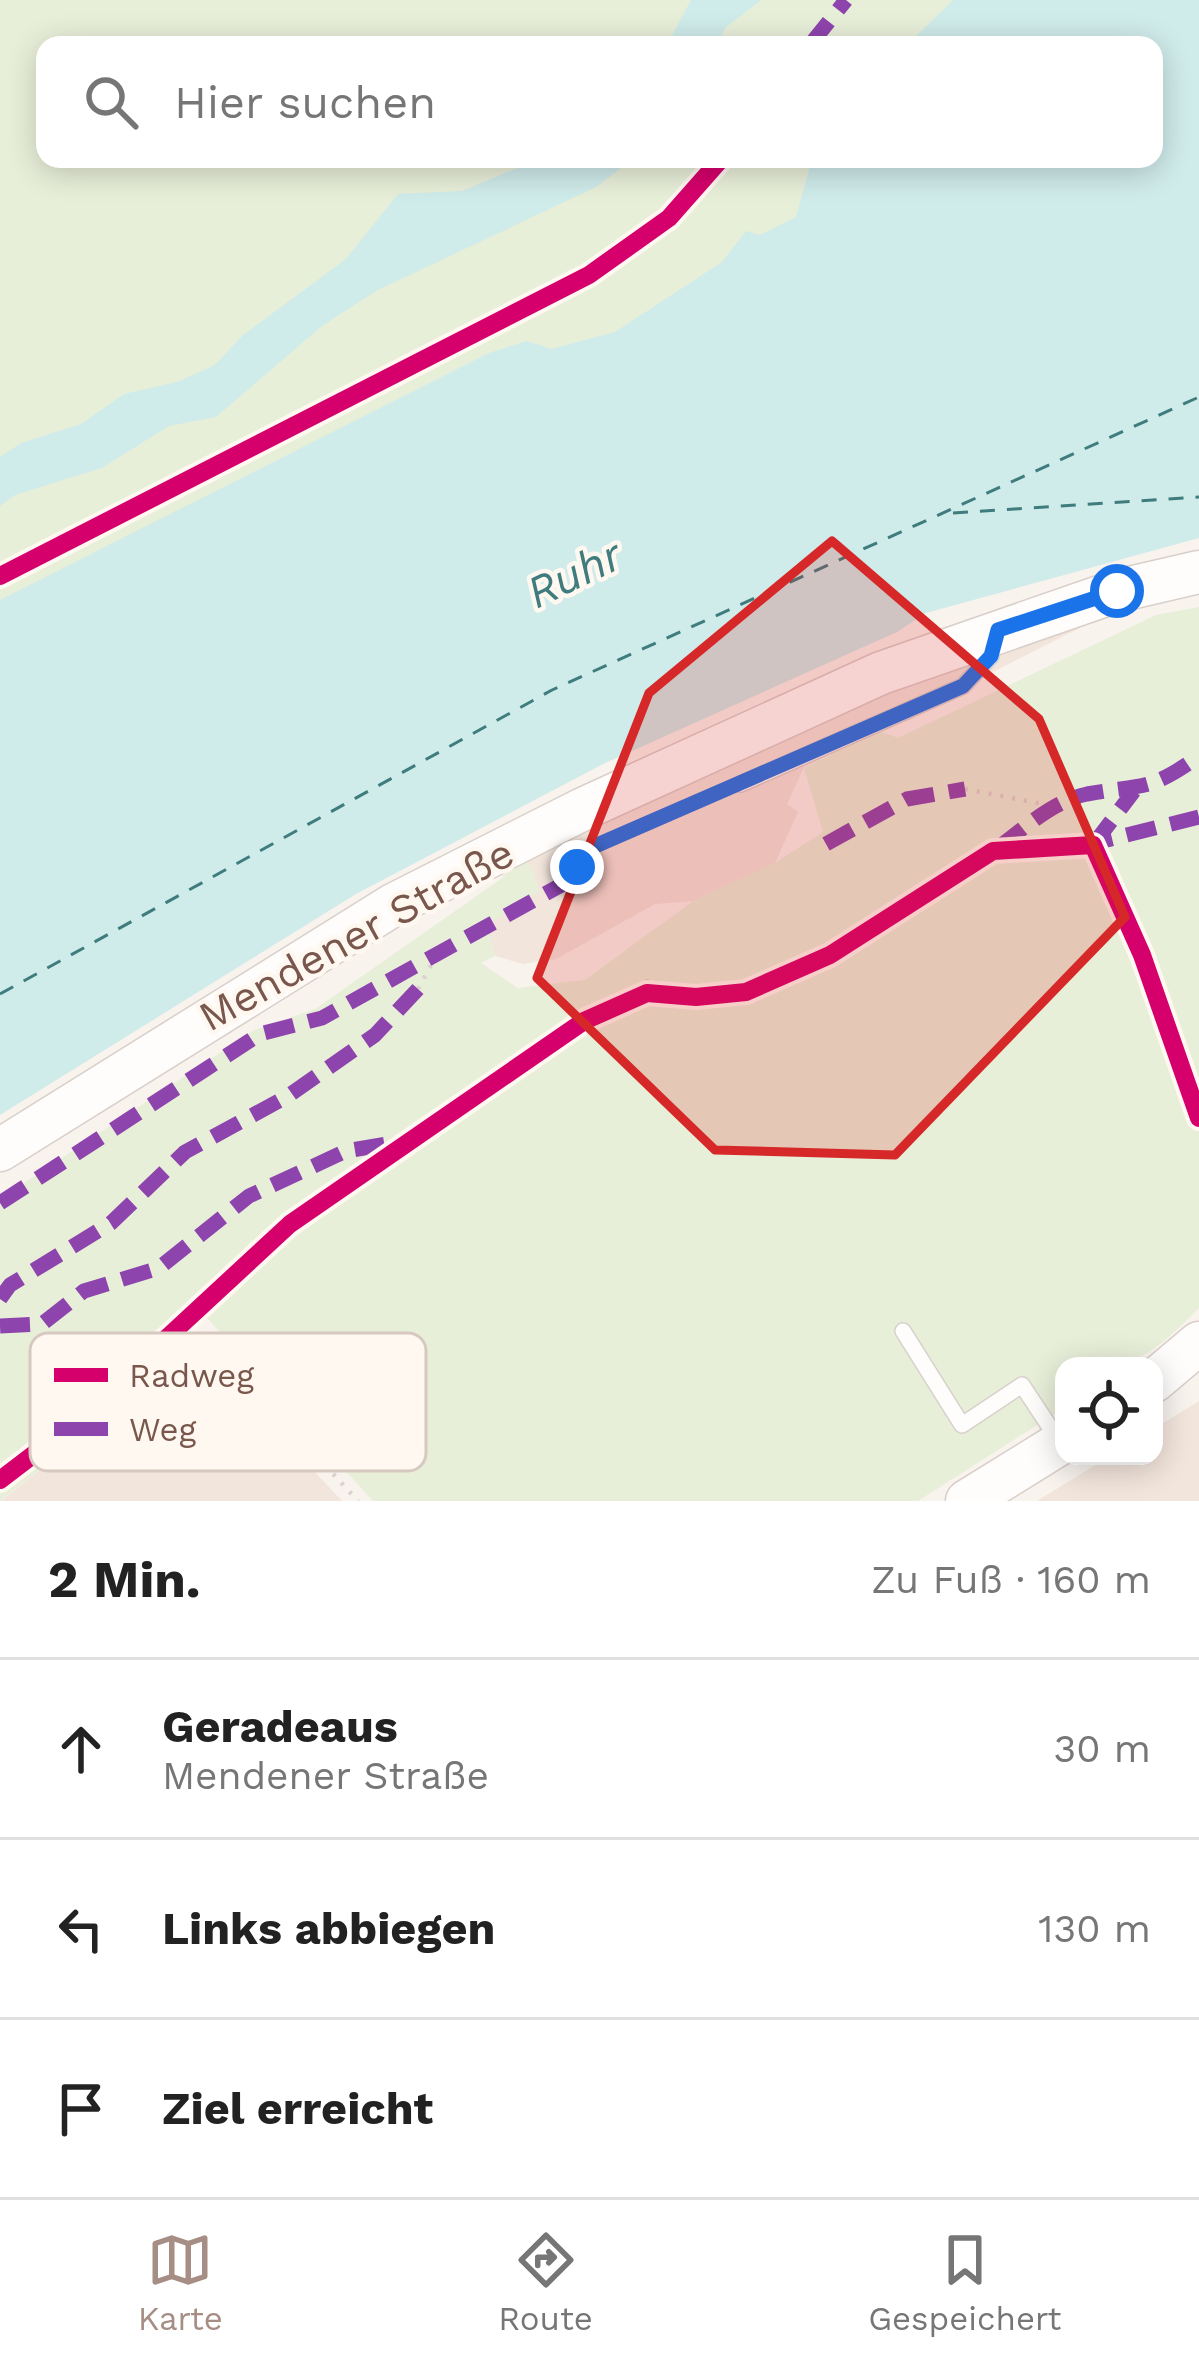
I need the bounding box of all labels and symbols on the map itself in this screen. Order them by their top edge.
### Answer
water label: Ruhr [518,527,632,619]
route start [1090,564,1144,618]
street label: Mendener Straße [190,828,522,1041]
route end [550,840,604,894]
legend [30,1333,426,1471]
text: Radweg [129,1356,254,1395]
text: Weg [129,1410,197,1449]

